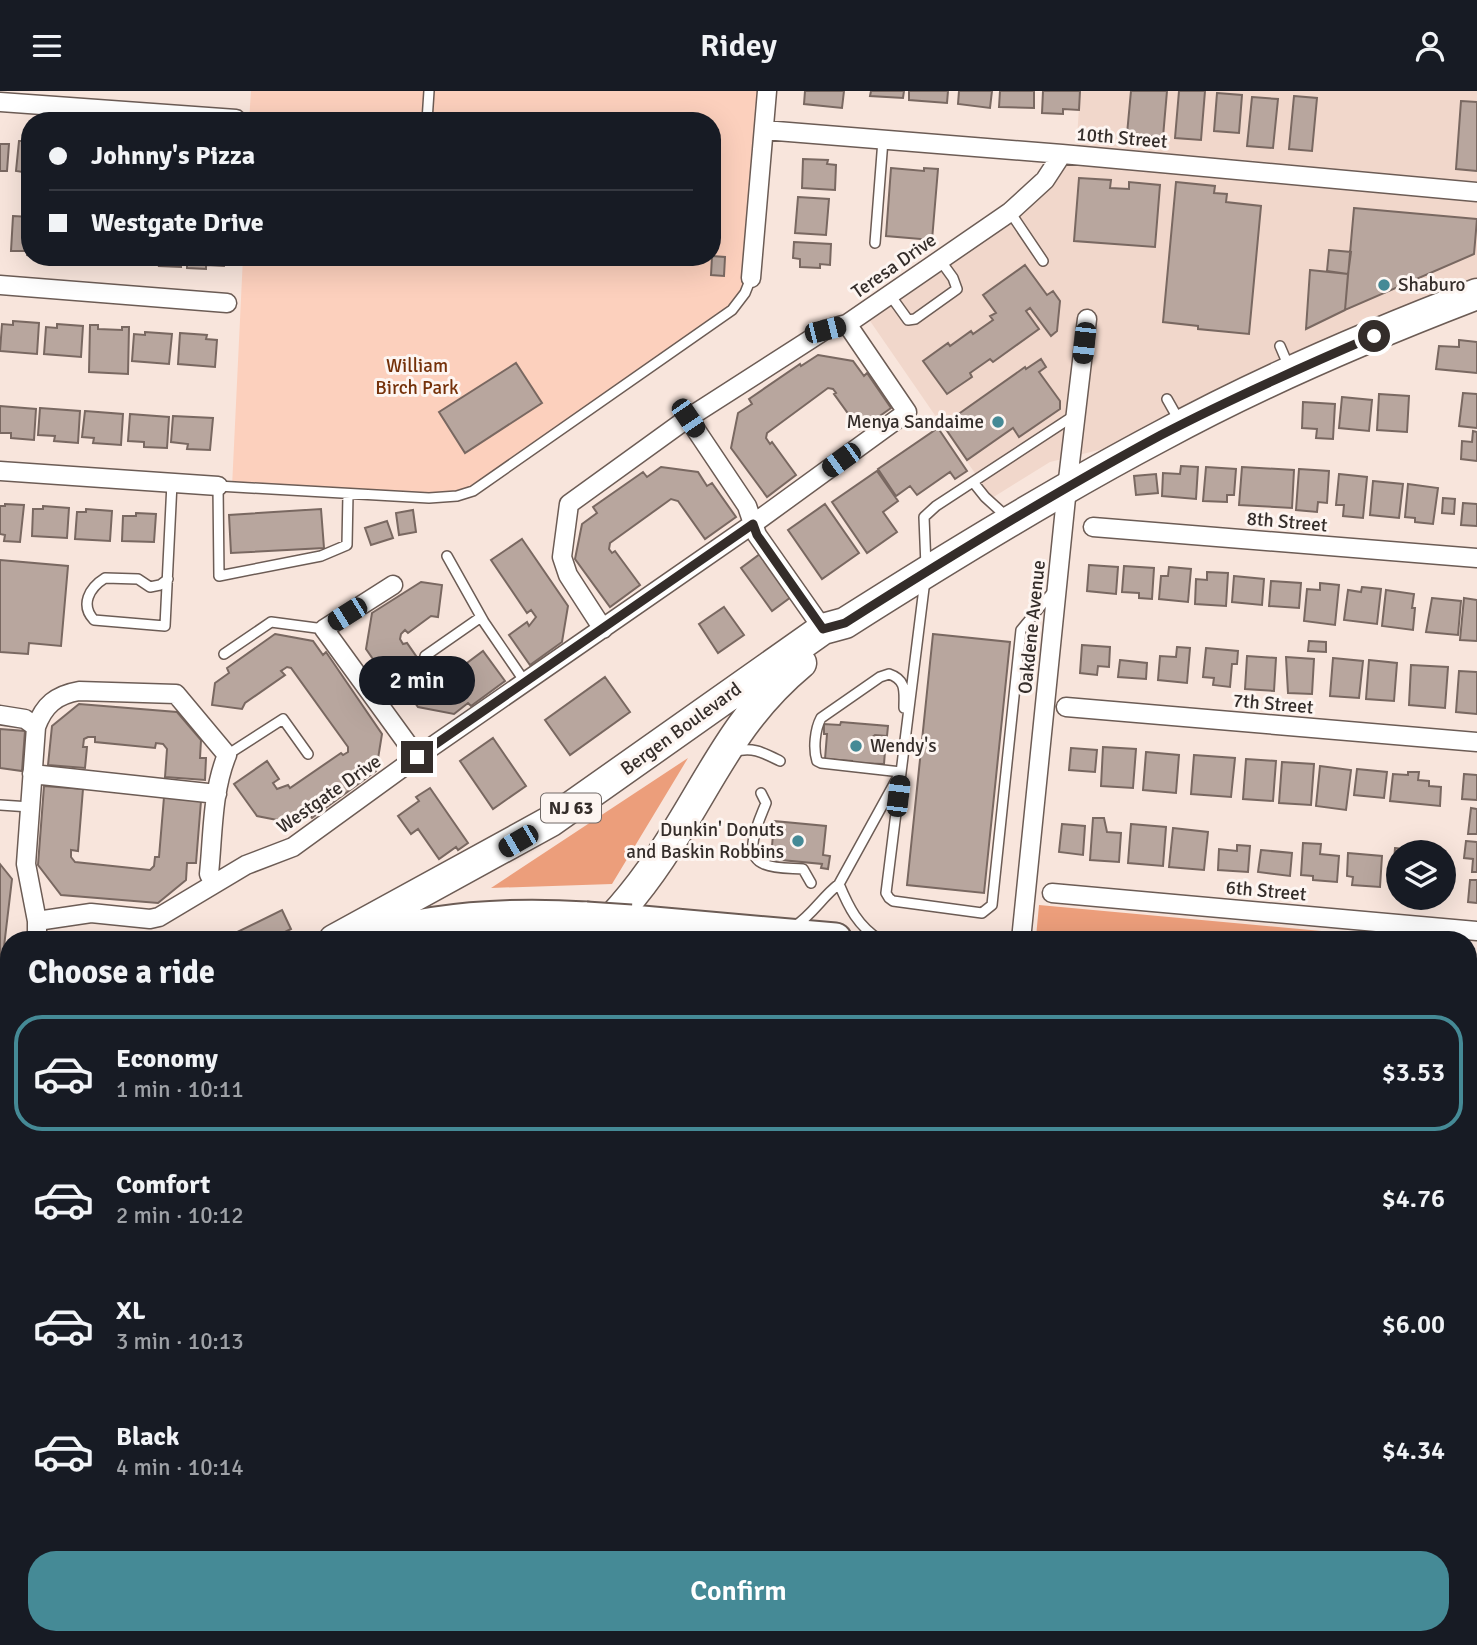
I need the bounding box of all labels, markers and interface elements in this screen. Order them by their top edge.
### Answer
text: Ridey [700,26,777,65]
icon: menu [28,27,66,65]
icon: person [1411,27,1449,65]
street label: 10th Street [1076,122,1169,154]
text: Johnny's Pizza [91,140,255,172]
text: Westgate Drive [91,207,264,239]
street label: Teresa Drive [847,228,941,304]
place label: Shaburo [1398,273,1466,297]
marker: Shaburo [1376,277,1392,293]
car [803,315,848,345]
route start [1358,320,1390,352]
car [1072,321,1097,365]
park label: William Birch Park [375,354,459,400]
car [668,395,709,441]
place label: Menya Sandaime [847,410,984,434]
marker: Menya Sandaime [990,414,1006,430]
car [818,439,865,481]
street label: 8th Street [1246,507,1329,538]
street label: Oakdene Avenue [1013,559,1051,695]
car [324,594,371,634]
callout: 2 min [359,655,475,705]
text: 2 min [389,666,445,695]
street label: Bergen Boulevard [616,677,746,781]
street label: 7th Street [1232,689,1315,720]
place label: Wendy's [870,734,936,758]
marker: Wendy's [848,738,864,754]
route end [401,741,433,773]
street label: Westgate Drive [272,749,386,839]
car [886,774,911,818]
road number: NJ 63 [541,793,601,823]
place label: Dunkin' Donuts and Baskin Robbins [626,818,784,864]
car [495,821,542,861]
marker: Dunkin' Donuts and Baskin Robbins [790,833,806,849]
map controls [1386,840,1456,910]
button: layers [1386,840,1456,910]
street label: 6th Street [1225,876,1308,907]
text: Choose a ride [28,953,215,992]
icon: car [32,1042,95,1105]
text: Economy [116,1043,218,1075]
text: $3.53 [1382,1057,1445,1089]
text: 1 min · 10:11 [116,1075,244,1104]
icon: car [32,1168,95,1231]
text: Comfort [116,1169,210,1201]
text: $4.76 [1382,1183,1445,1215]
text: 2 min · 10:12 [116,1201,244,1230]
icon: car [32,1294,95,1357]
text: XL [116,1295,146,1327]
text: $6.00 [1382,1309,1445,1341]
text: 3 min · 10:13 [116,1327,244,1356]
icon: car [32,1420,95,1483]
text: Black [116,1421,179,1453]
text: $4.34 [1382,1435,1445,1467]
text: 4 min · 10:14 [116,1453,244,1482]
button: Confirm [28,1551,1449,1631]

